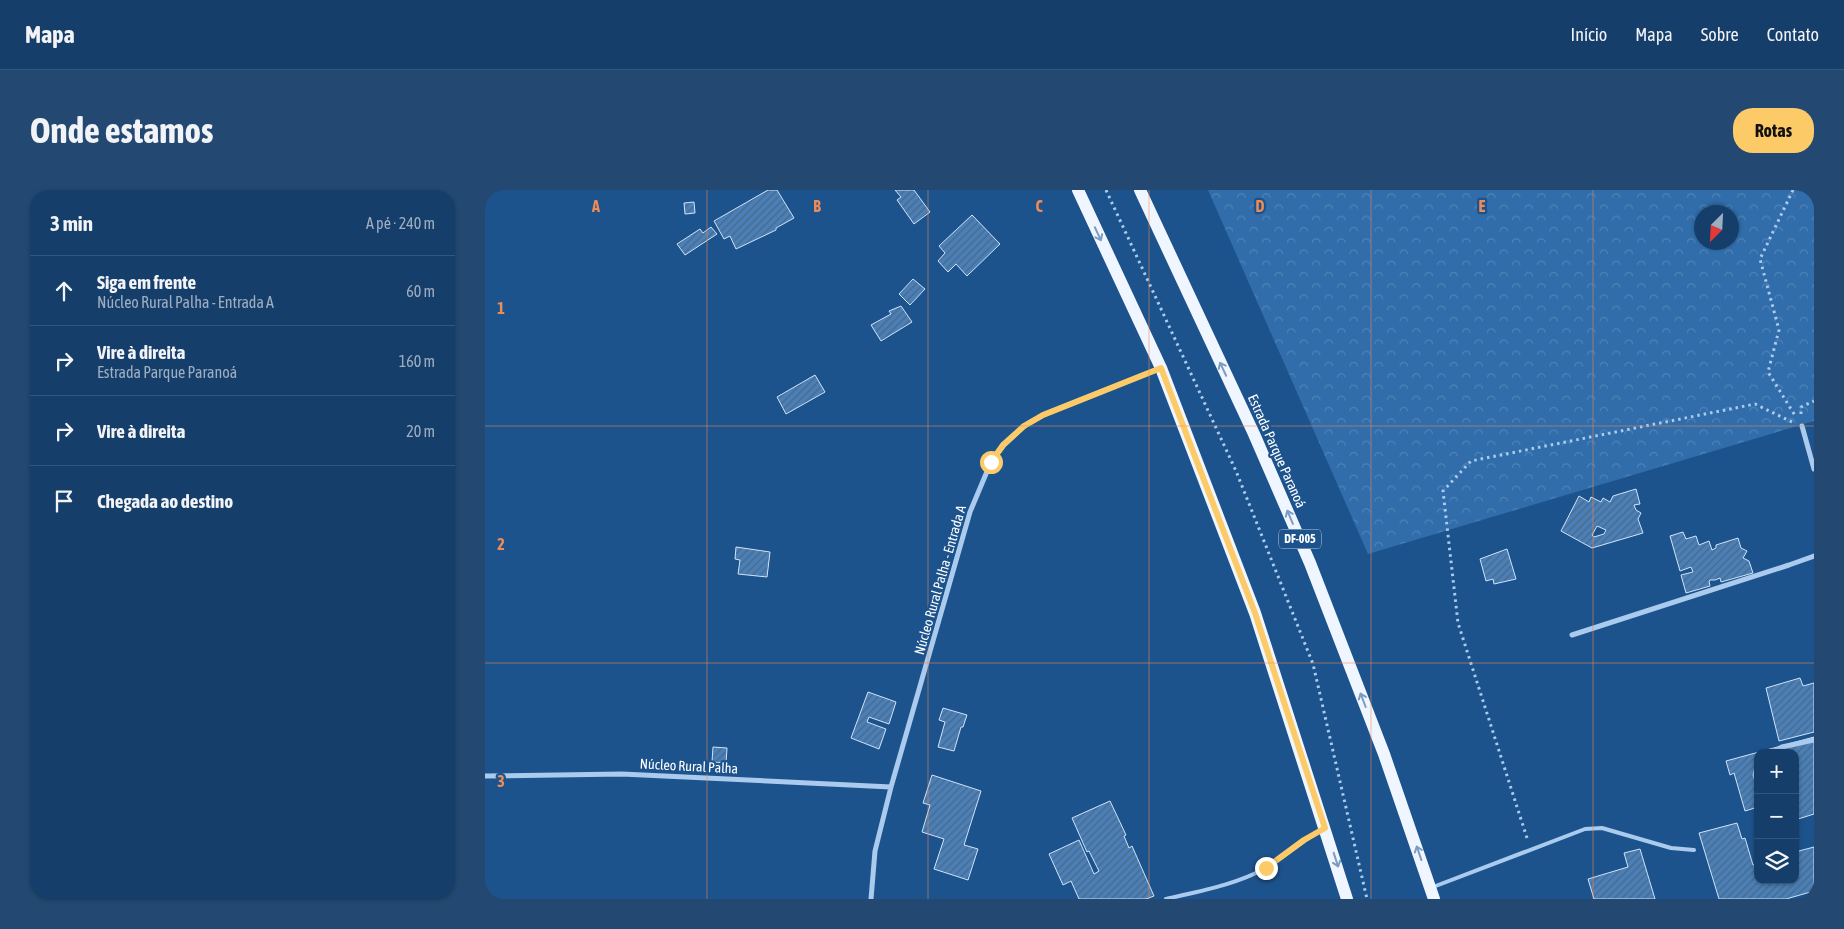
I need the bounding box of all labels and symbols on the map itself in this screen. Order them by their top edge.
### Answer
text: A [591,197,600,215]
text: B [813,197,821,215]
text: C [1035,197,1043,215]
text: D [1256,197,1265,215]
text: E [1479,197,1486,215]
north arrow [1694,205,1739,250]
one-way arrow [1094,226,1104,241]
text: 1 [497,299,505,317]
one-way arrow [1218,361,1228,376]
street label: Estrada Parque Paranoá [1245,392,1309,510]
route start [980,451,1003,474]
street label: Núcleo Rural Palha - Entrada A [911,503,969,657]
one-way arrow [1284,510,1294,525]
road number: DF-005 [1279,529,1321,548]
text: 2 [497,535,505,553]
one-way arrow [1358,693,1368,708]
street label: Núcleo Rural Palha [639,755,739,777]
text: 3 [497,772,505,790]
one-way arrow [1414,846,1423,861]
one-way arrow [1331,852,1341,868]
route end [1255,857,1278,880]

